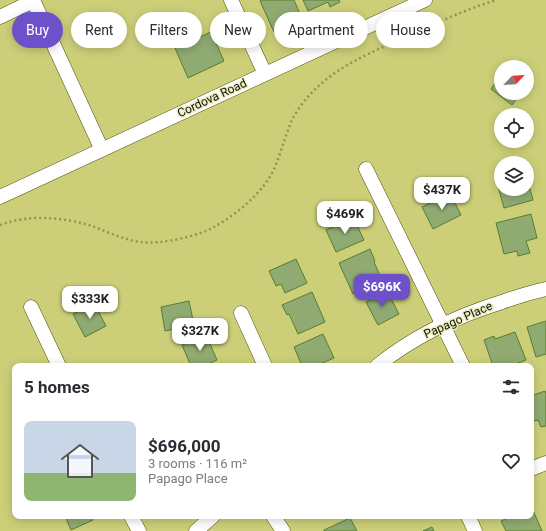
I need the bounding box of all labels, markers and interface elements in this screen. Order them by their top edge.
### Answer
chip: Buy [12,12,63,48]
chip: Rent [71,12,127,48]
chip: Filters [135,12,202,48]
chip: New [210,12,266,48]
chip: Apartment [274,12,368,48]
chip: House [376,12,445,48]
north arrow [494,60,534,100]
map controls [494,60,534,196]
street label: Cordova Road [175,76,249,120]
button: locate [494,108,534,148]
button: layers [494,156,534,196]
pin: $437K [414,177,470,211]
text: $437K [423,182,461,197]
pin: $469K [317,201,373,235]
text: $469K [326,206,364,221]
pin: $696K [354,274,410,308]
text: $696K [363,279,401,294]
pin: $333K [62,286,118,320]
text: $333K [71,291,109,306]
street label: Papago Place [422,299,494,341]
pin: $327K [172,318,228,352]
text: $327K [181,323,219,338]
icon: filters [500,376,522,398]
text: 5 homes [24,377,90,397]
text: $696,000 [148,436,220,456]
icon: home [56,437,104,485]
icon: heart [500,450,522,472]
text: 3 rooms · 116 m² [148,456,247,471]
text: Papago Place [148,471,228,486]

